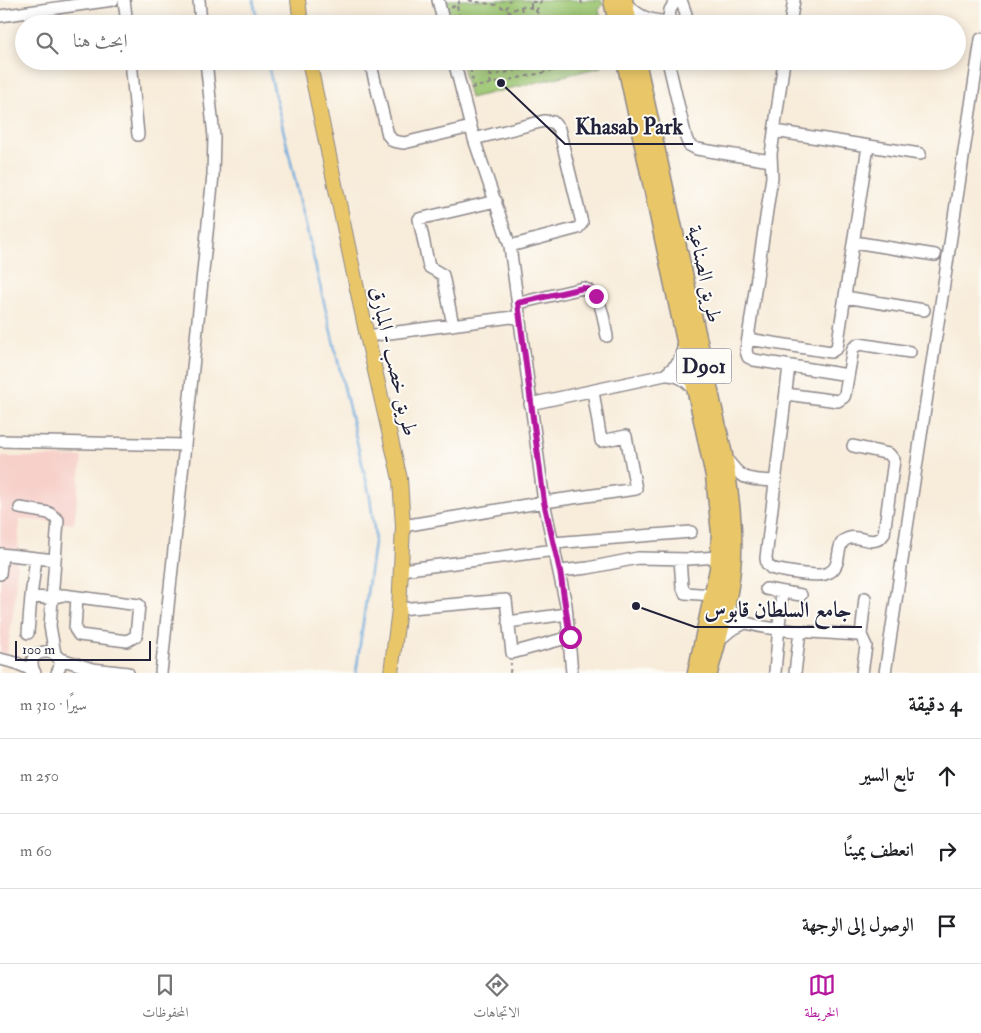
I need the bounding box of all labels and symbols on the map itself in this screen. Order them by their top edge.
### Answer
callout: Khasab Park [565,107,693,144]
text: Khasab Park [575,113,683,141]
street label: طريق الصناعية [681,223,728,325]
street label: طريق خصب - المبارق [363,284,424,439]
route end [585,285,608,308]
road number: D901 [676,348,732,384]
callout: جامع السلطان قابوس [695,590,862,627]
text: جامع السلطان قابوس [704,596,852,630]
route start [559,626,582,649]
scale bar [15,638,151,661]

